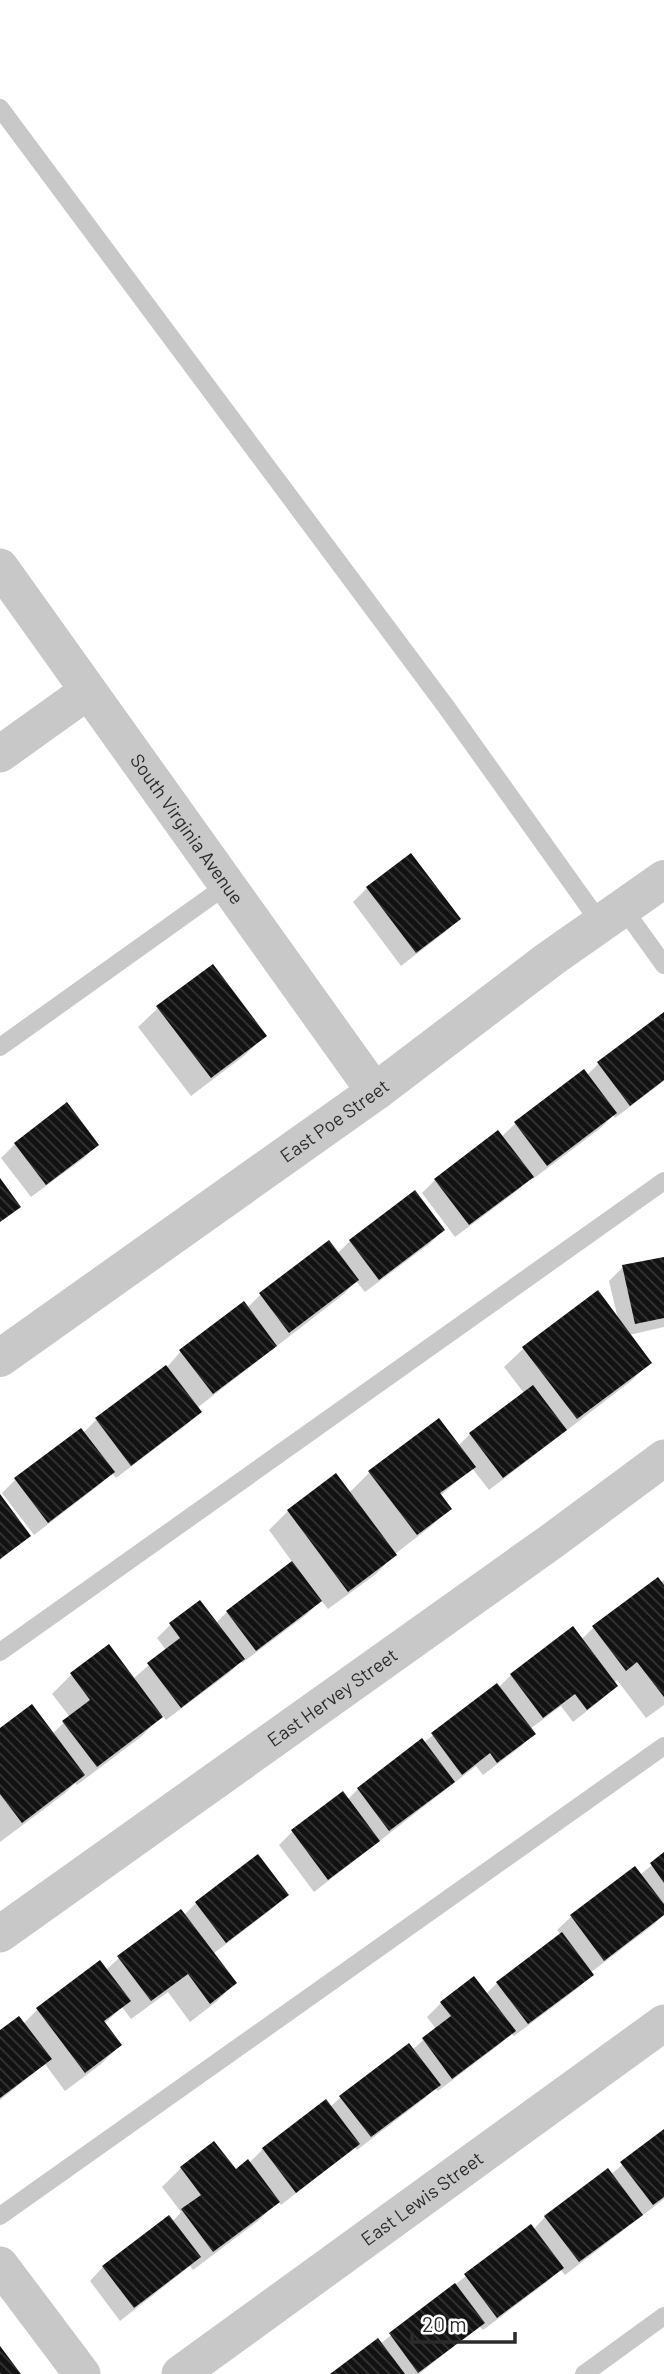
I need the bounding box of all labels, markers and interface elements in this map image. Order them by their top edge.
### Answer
street label: South Virginia Avenue [126,749,249,908]
street label: East Poe Street [275,1074,393,1167]
street label: East Hervey Street [263,1643,402,1751]
street label: East Lewis Street [356,2146,487,2250]
scale bar [412,2300,515,2344]
text: 20 m [422,2311,467,2336]

